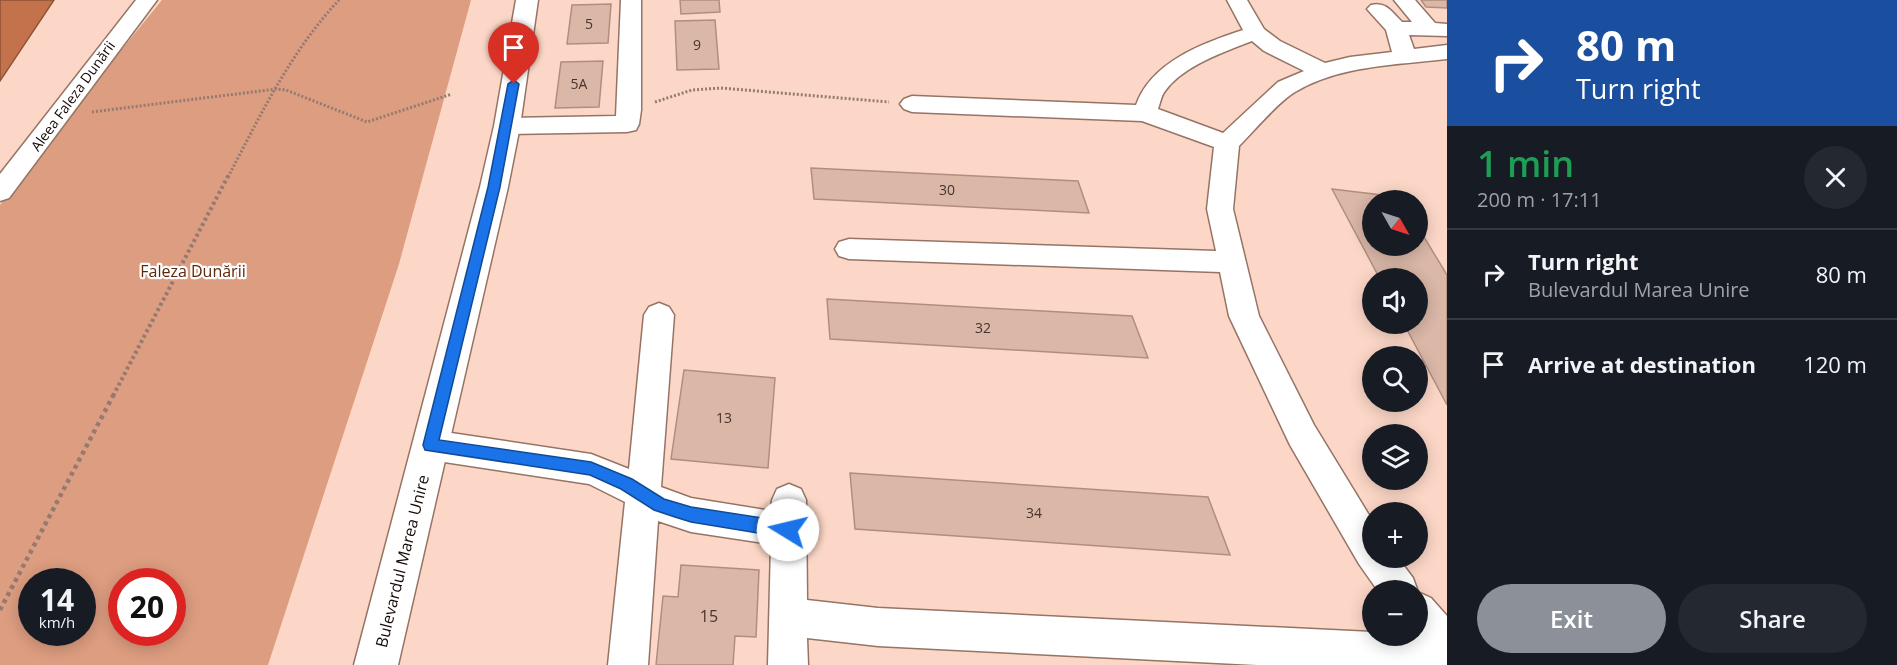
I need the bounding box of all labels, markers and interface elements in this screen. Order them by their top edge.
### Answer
house number: 5 [585,14,593,33]
text: 80 m [1576,16,1676,73]
pin [488,22,539,84]
icon: right [1477,24,1555,102]
icon: arrive [497,31,530,64]
house number: 9 [693,35,701,54]
street label: Aleea Faleza Dunării [26,37,119,155]
text: Turn right [1576,70,1701,107]
house number: 5A [571,74,588,93]
text: 1 min [1477,139,1574,188]
button: close [1804,146,1867,209]
house number: 30 [939,180,955,199]
text: 200 m · 17:11 [1477,186,1602,213]
north arrow [1362,190,1428,256]
map controls [1362,190,1428,646]
text: Turn right [1528,246,1639,276]
icon: right [1477,258,1510,291]
text: 80 m [1816,259,1867,289]
park label: Faleza Dunării [140,260,246,282]
button: sound [1362,268,1428,334]
text: Bulevardul Marea Unire [1528,276,1750,303]
house number: 32 [975,318,991,337]
button: search [1362,346,1428,412]
icon: arrive [1477,348,1510,381]
text: Arrive at destination [1528,349,1756,379]
text: 120 m [1803,349,1867,379]
house number: 13 [716,408,732,427]
button: layers [1362,424,1428,490]
street label: Bulevardul Marea Unire [370,472,434,650]
position arrow [756,498,820,562]
button: + [1362,502,1428,568]
house number: 34 [1026,503,1042,522]
speed limit sign: 20 [108,568,186,646]
text: 14 [40,579,74,620]
button: − [1362,580,1428,646]
button: Exit [1477,584,1666,653]
button: Share [1678,584,1867,653]
house number: 15 [700,605,718,627]
text: km/h [39,612,75,632]

